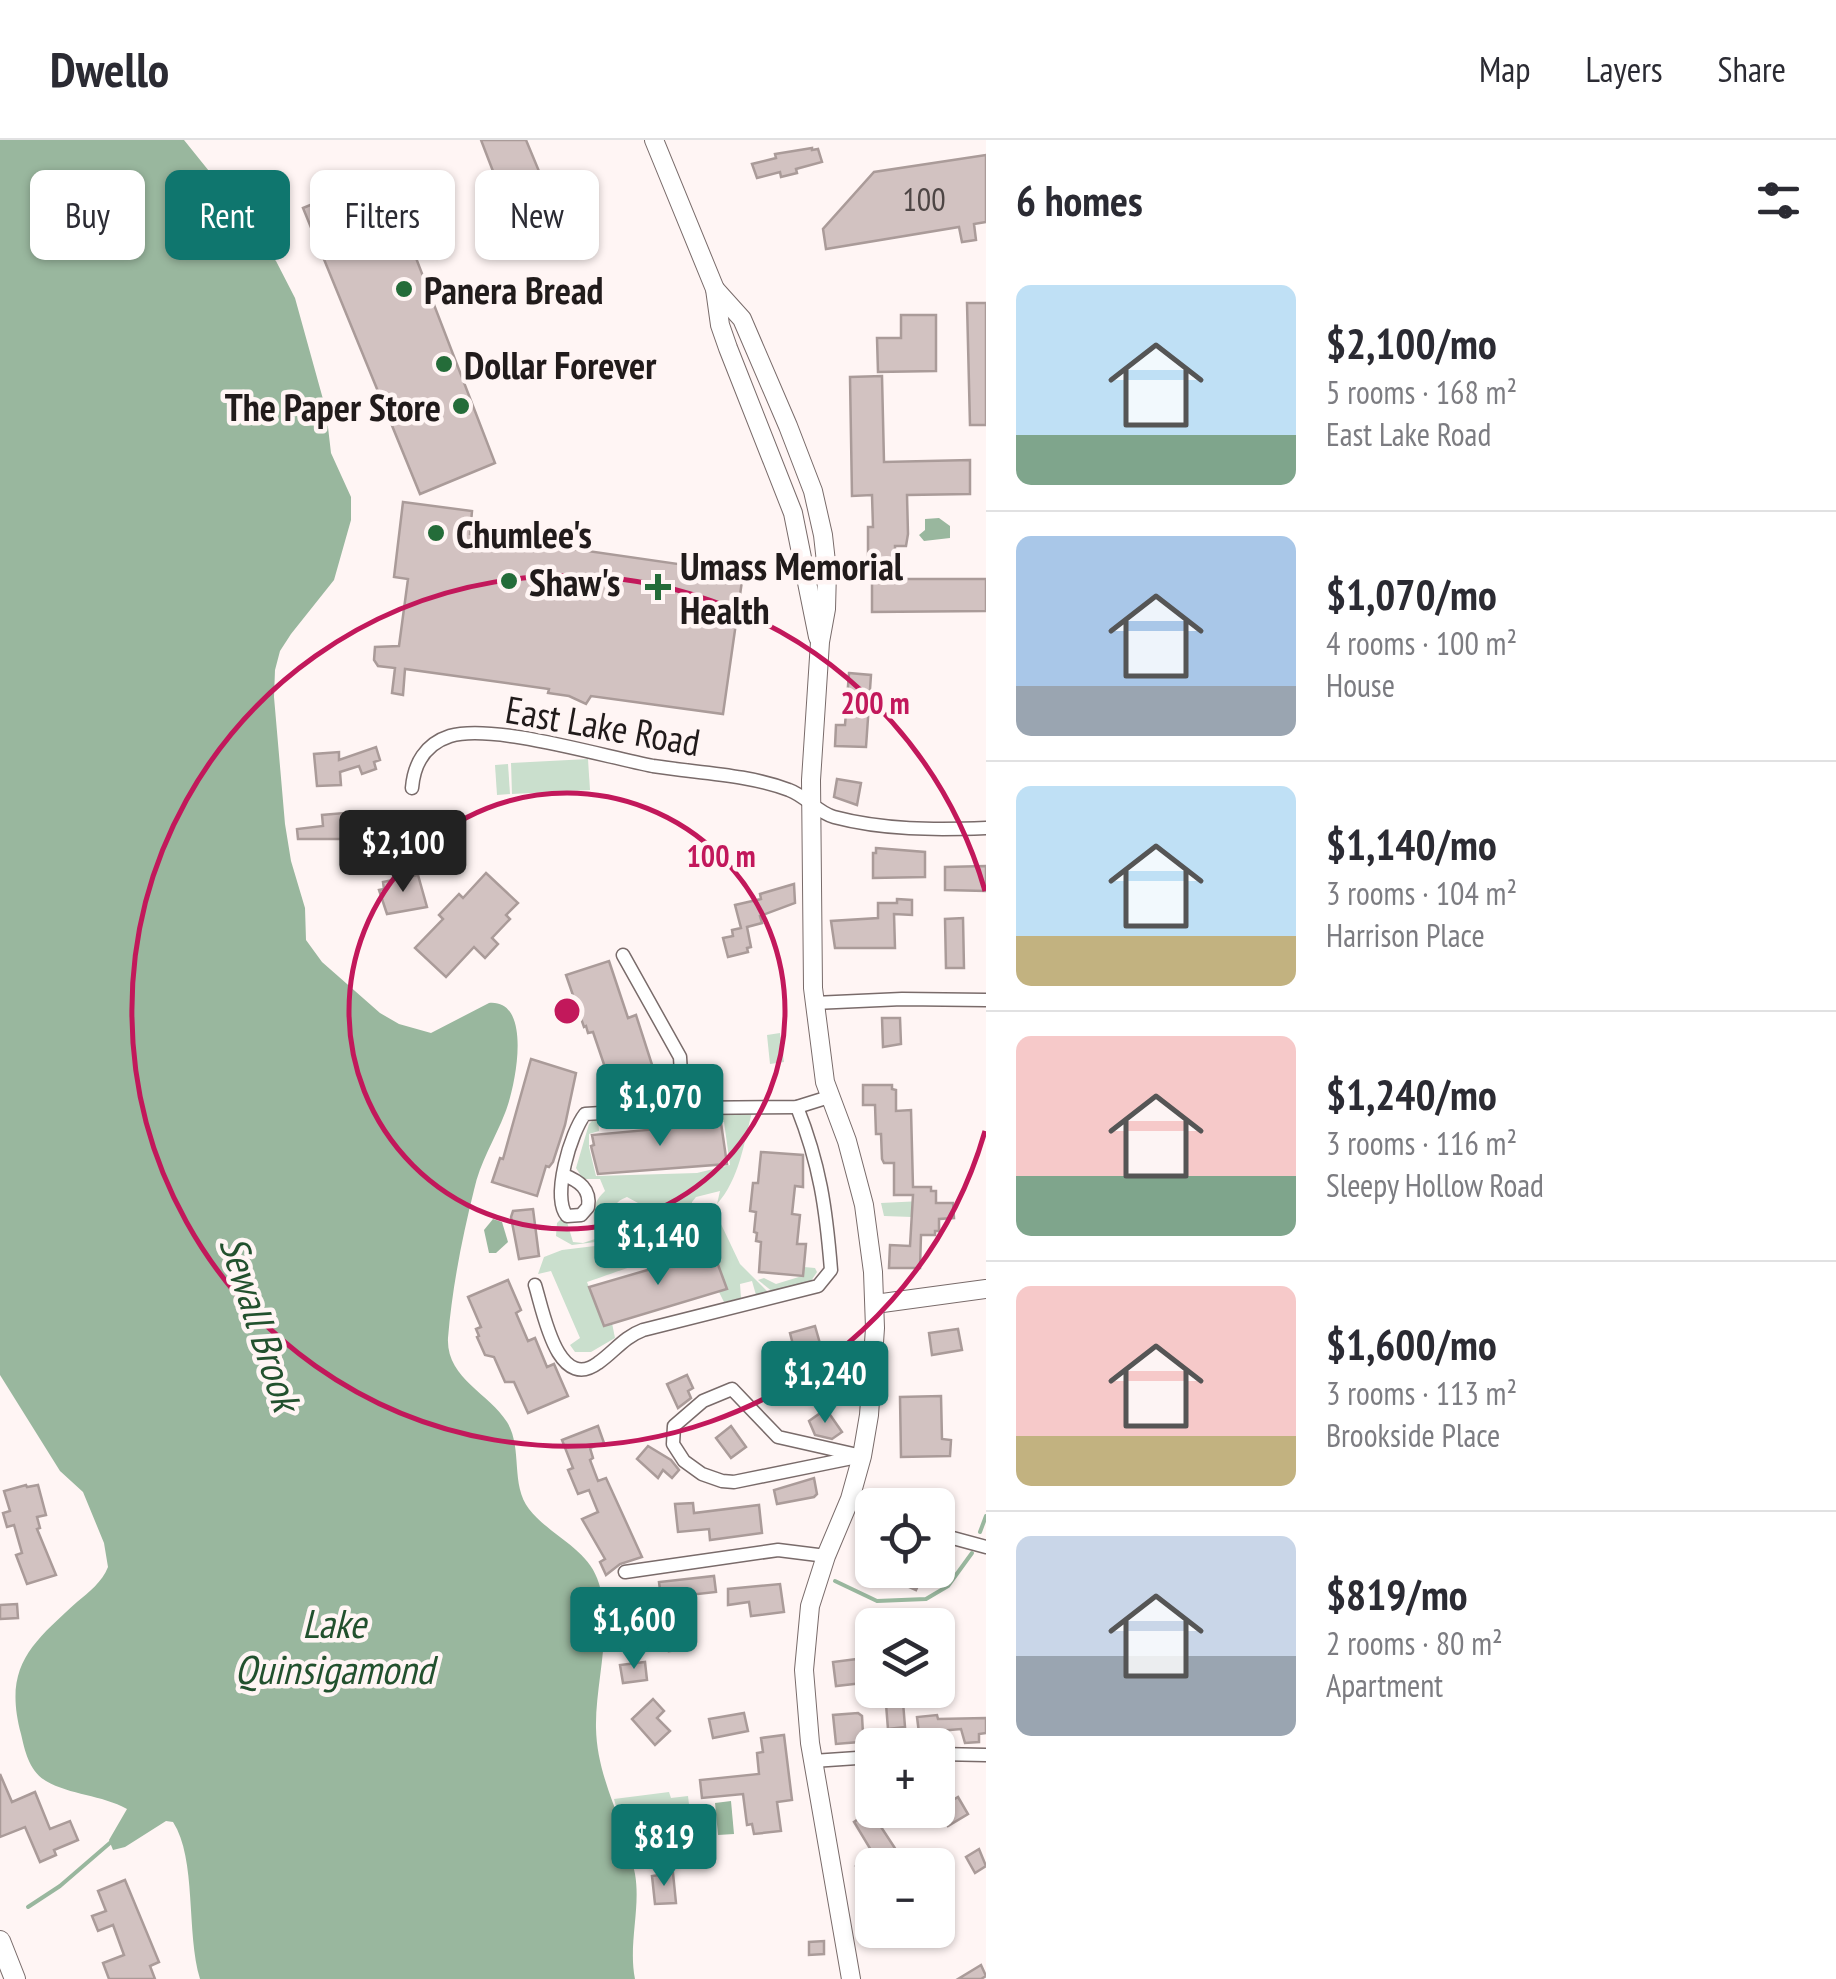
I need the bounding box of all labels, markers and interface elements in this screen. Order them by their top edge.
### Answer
text: Dwello [50,38,169,100]
text: Map [1479,46,1530,92]
text: Layers [1585,46,1663,92]
text: Share [1718,46,1786,92]
chip: Buy [30,170,145,260]
chip: Rent [165,170,290,260]
chip: Filters [310,170,455,260]
chip: New [475,170,599,260]
text: 6 homes [1016,173,1143,228]
icon: filters [1751,173,1806,228]
house number: 100 [902,178,946,220]
place label: Panera Bread [424,265,604,314]
marker: Panera Bread [393,278,415,300]
text: $2,100/mo [1326,316,1497,371]
icon: home [1096,325,1216,445]
place label: Dollar Forever [464,340,657,389]
marker: Dollar Forever [433,353,455,375]
text: 5 rooms · 168 m² [1326,371,1517,413]
place label: The Paper Store [225,382,441,431]
marker: The Paper Store [450,395,472,417]
text: East Lake Road [1326,413,1491,455]
place label: Chumlee's [456,509,592,558]
marker: Chumlee's [425,522,447,544]
place label: Umass Memorial Health [680,541,904,634]
place label: Shaw's [529,557,620,606]
text: $1,070/mo [1326,567,1497,622]
marker: Shaw's [498,570,520,592]
marker: Umass Memorial Health [645,574,671,600]
icon: home [1096,576,1216,696]
text: 4 rooms · 100 m² [1326,622,1517,664]
text: House [1326,664,1395,706]
text: 200 m [840,683,910,722]
street label: East Lake Road [502,684,704,766]
pin: $2,100 [322,810,484,895]
text: $1,140/mo [1326,817,1497,872]
text: $2,100 [361,821,445,863]
icon: home [1096,826,1216,946]
text: 100 m [686,836,756,875]
text: 3 rooms · 104 m² [1326,872,1517,914]
text: Harrison Place [1326,914,1485,956]
centre of rings [549,993,585,1029]
pin: $1,070 [579,1064,741,1149]
text: $1,240/mo [1326,1067,1497,1122]
text: $1,070 [618,1075,702,1117]
icon: home [1096,1076,1216,1196]
text: 3 rooms · 116 m² [1326,1122,1517,1164]
text: Sleepy Hollow Road [1326,1164,1544,1206]
pin: $1,140 [577,1203,739,1288]
text: $1,140 [616,1214,700,1256]
water label: Sewall Brook [208,1229,315,1421]
text: $1,600/mo [1326,1317,1497,1372]
icon: home [1096,1326,1216,1446]
pin: $1,240 [744,1341,906,1426]
text: $1,240 [783,1352,867,1394]
text: 3 rooms · 113 m² [1326,1372,1517,1414]
text: Brookside Place [1326,1414,1500,1456]
map controls [855,1488,955,1948]
button: locate [855,1488,955,1588]
text: $819/mo [1326,1567,1468,1622]
icon: home [1096,1576,1216,1696]
pin: $1,600 [553,1587,715,1672]
water label: Lake Quinsigamond [234,1597,438,1695]
text: $1,600 [592,1598,676,1640]
button: layers [855,1608,955,1708]
text: 2 rooms · 80 m² [1326,1622,1503,1664]
text: Apartment [1326,1664,1443,1706]
button: + [855,1728,955,1828]
pin: $819 [605,1804,723,1889]
text: $819 [633,1815,695,1857]
button: − [855,1848,955,1948]

